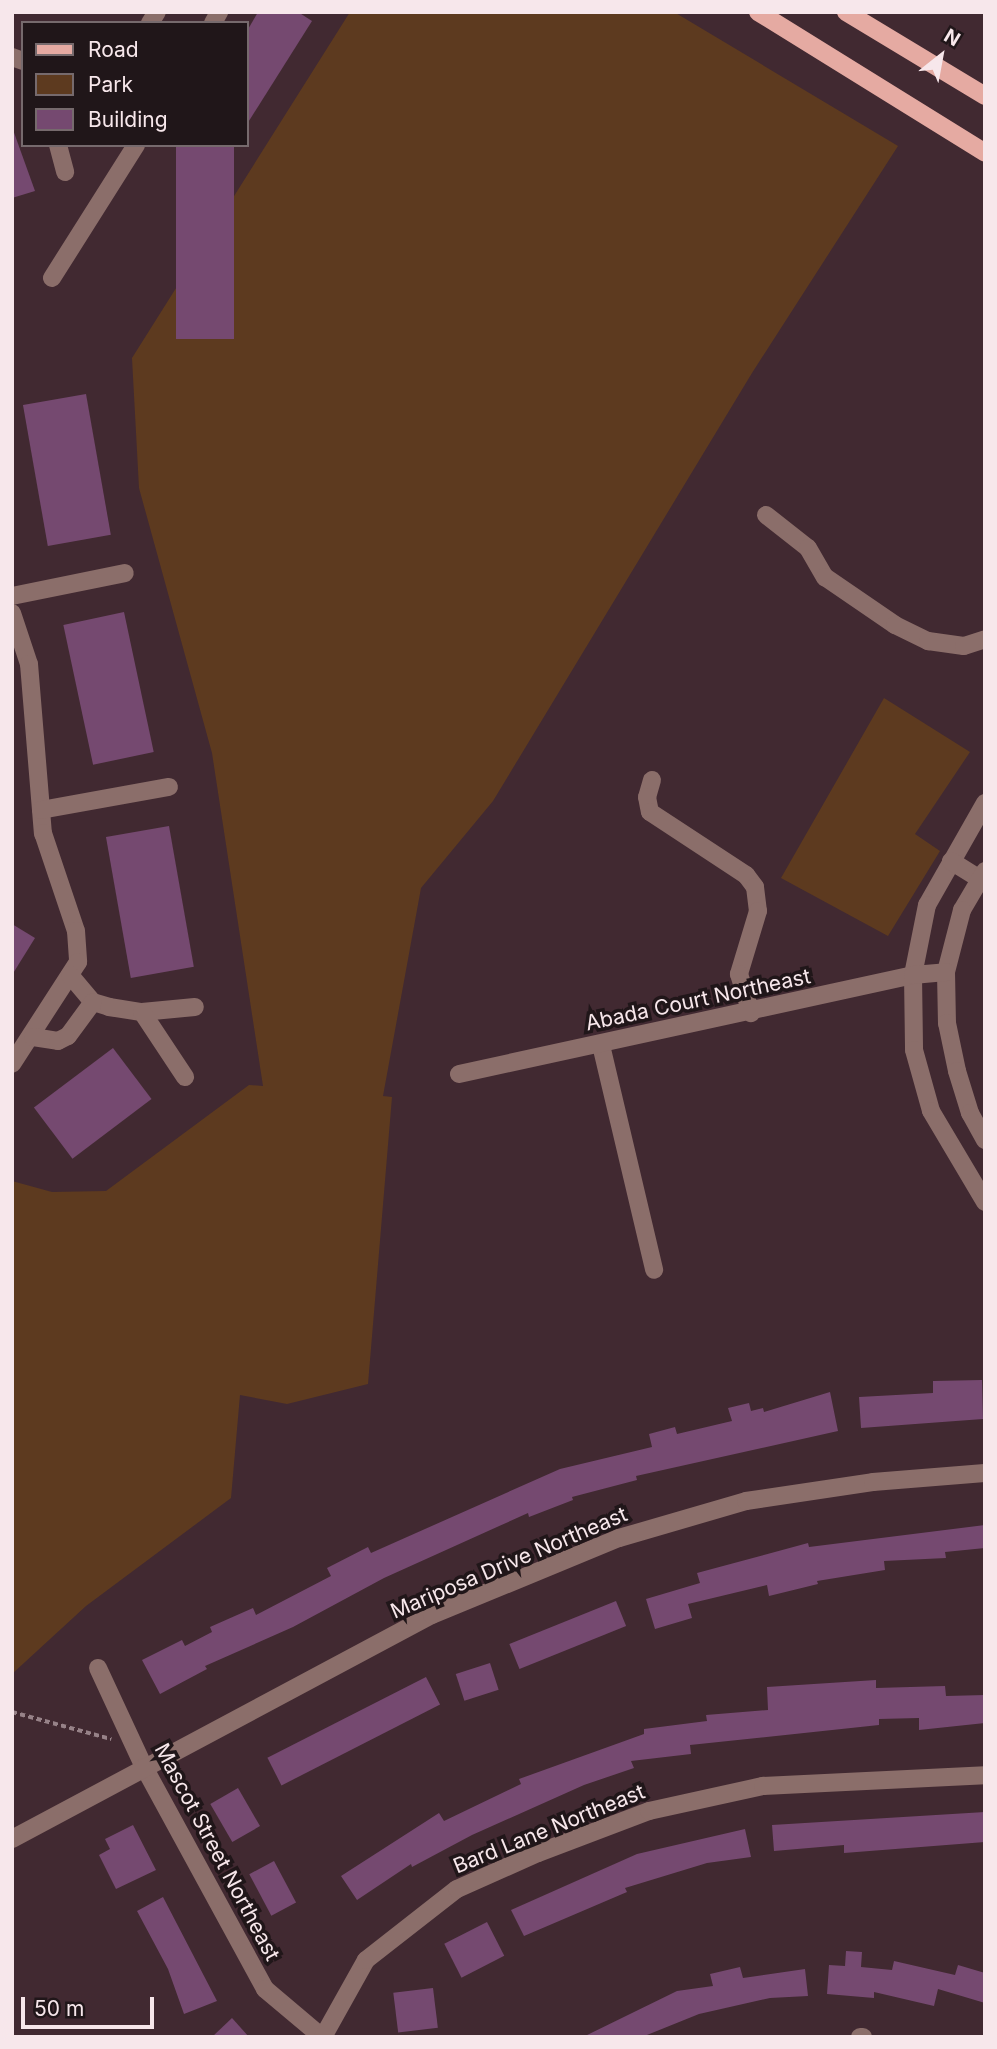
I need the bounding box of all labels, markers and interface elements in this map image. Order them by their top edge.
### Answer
legend [21,21,248,147]
north arrow [906,21,976,91]
text: N [940,24,964,51]
text: Road [88,37,139,62]
text: Park [88,72,133,97]
text: Building [88,107,168,132]
street label: Abada Court Northeast [583,964,813,1036]
street label: Mariposa Drive Northeast [387,1502,631,1624]
street label: Mascot Street Northeast [149,1739,285,1965]
street label: Bard Lane Northeast [450,1779,648,1879]
scale bar [24,1982,158,2026]
text: 50 m [34,1996,84,2021]

